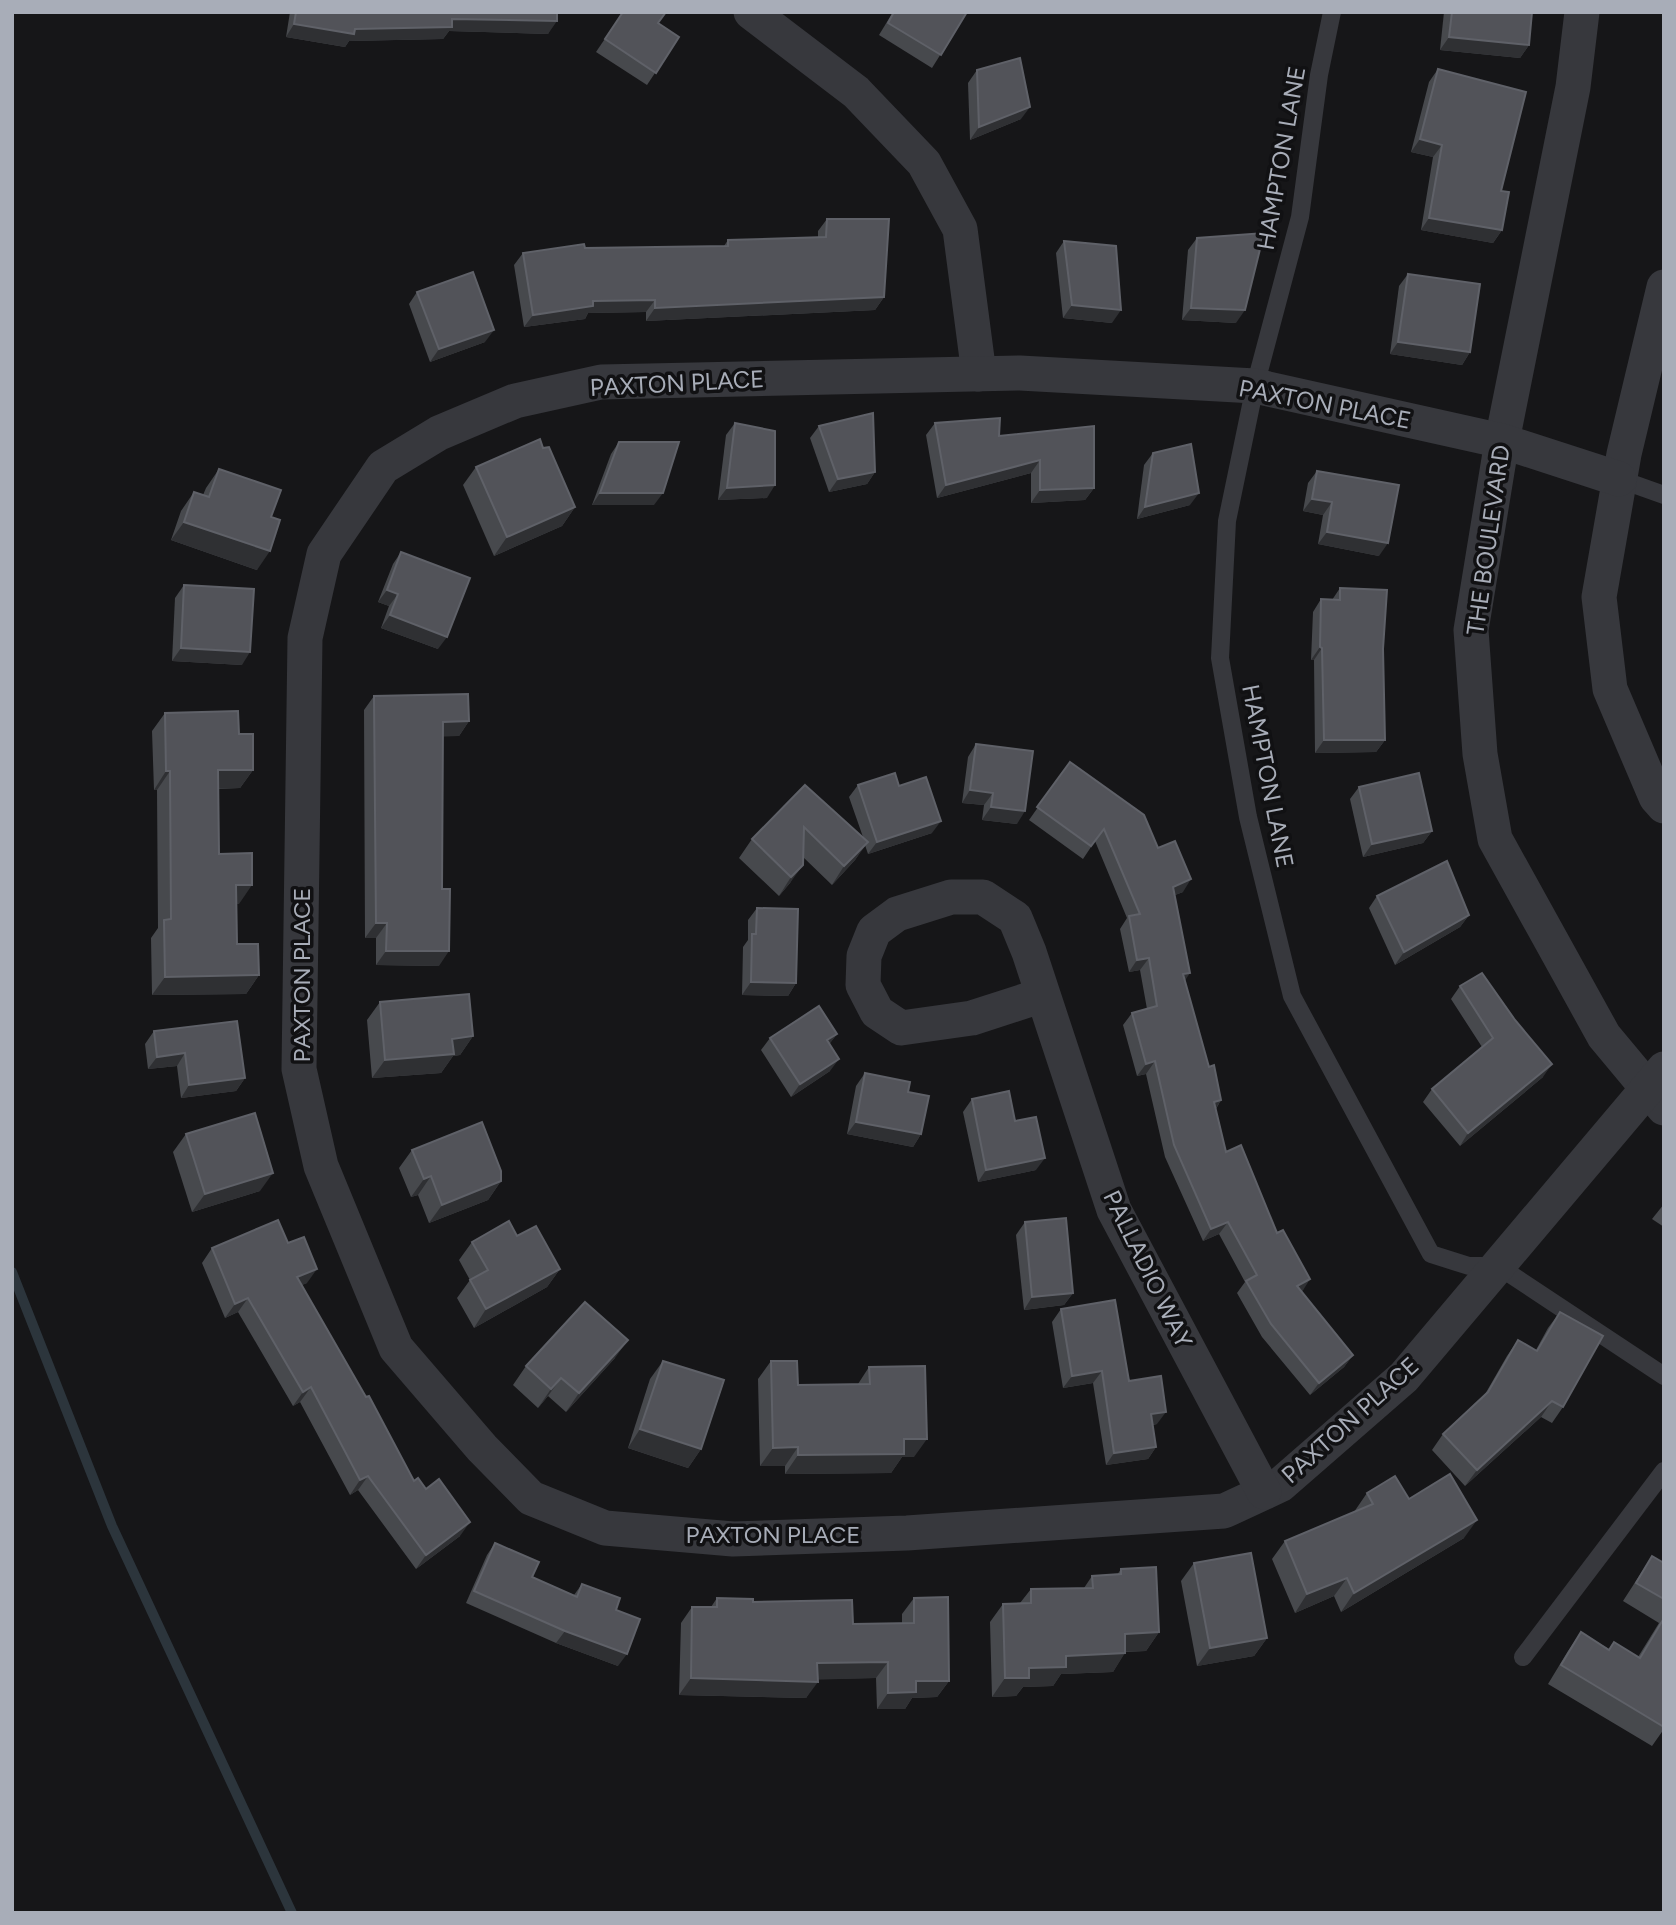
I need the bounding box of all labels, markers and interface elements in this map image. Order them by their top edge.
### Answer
street label: HAMPTON LANE [1251,64,1311,252]
street label: PAXTON PLACE [589,364,765,402]
street label: PAXTON PLACE [1236,373,1414,435]
street label: THE BOULEVARD [1460,443,1516,637]
street label: HAMPTON LANE [1236,682,1300,870]
street label: PAXTON PLACE [287,888,316,1062]
street label: PALLADIO WAY [1097,1185,1199,1353]
street label: PAXTON PLACE [1275,1351,1425,1489]
street label: PAXTON PLACE [686,1520,860,1549]

